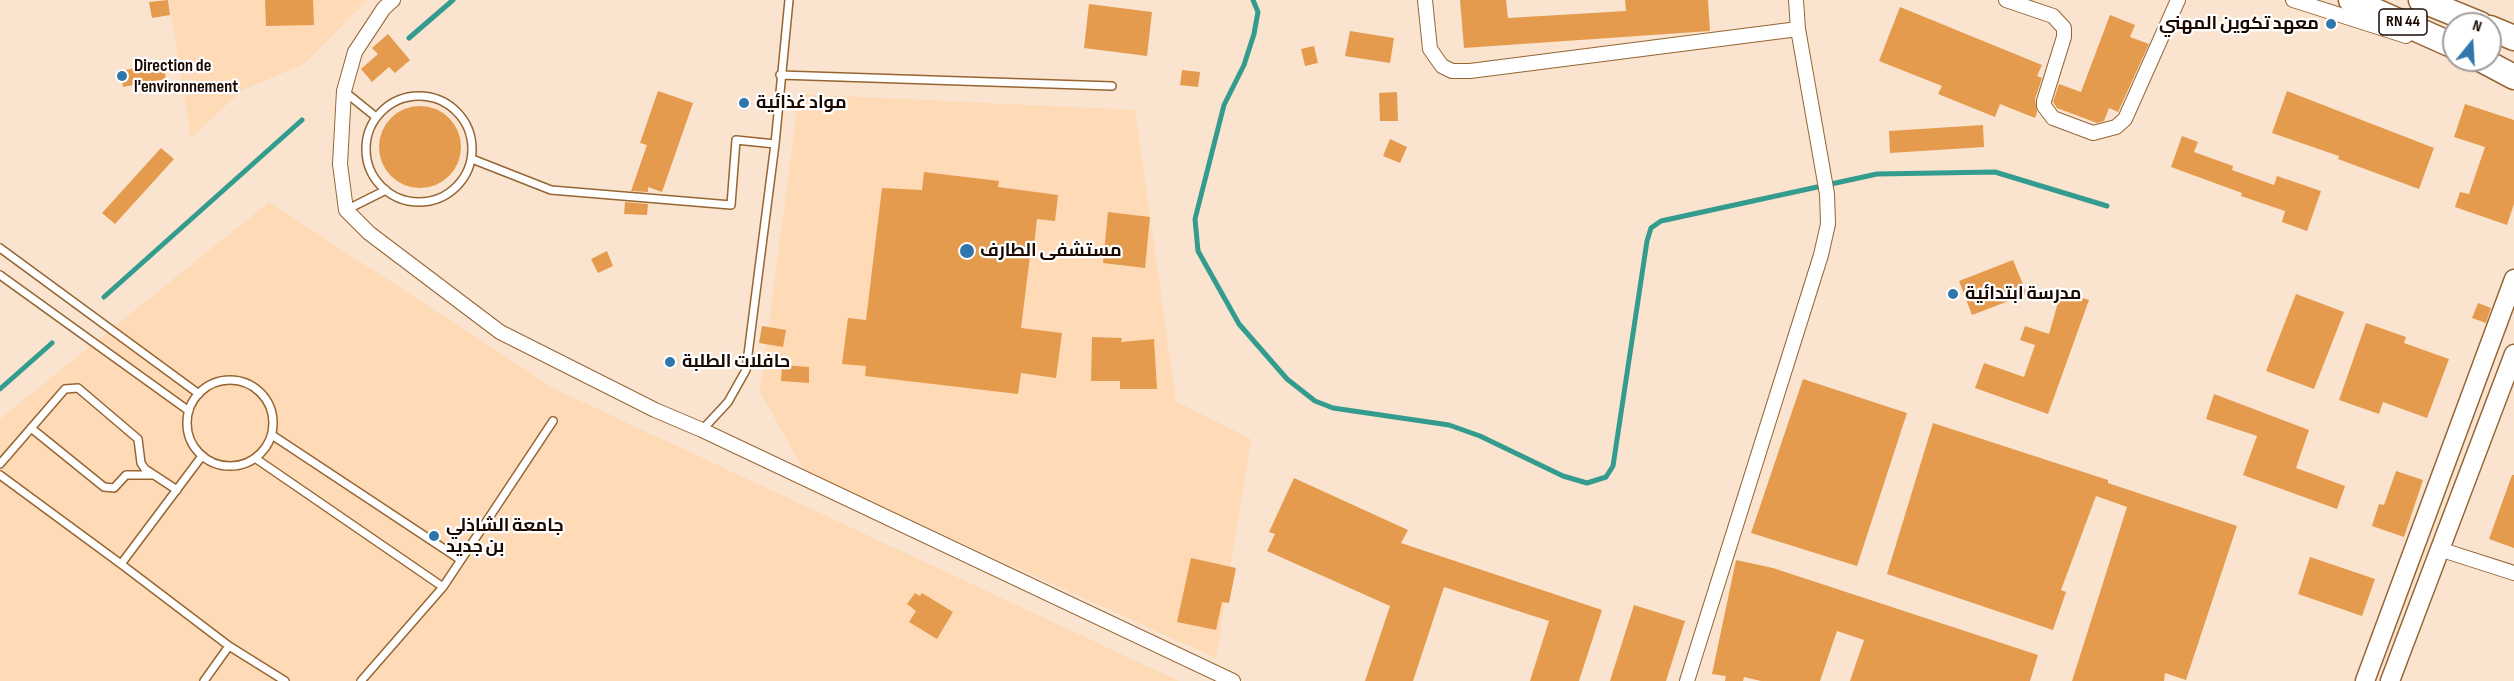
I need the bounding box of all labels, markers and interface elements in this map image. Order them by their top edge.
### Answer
road number: RN 44 [2379,9,2427,35]
north arrow [2442,12,2502,72]
place label: معهد تكوين المهني [2159,13,2319,35]
text: N [2470,16,2484,37]
marker: معهد تكوين المهني [2324,17,2338,31]
place label: Direction de l'environnement [134,55,238,98]
marker: Direction de l'environnement [115,69,129,83]
place label: مواد غذائية [756,92,847,114]
marker: مواد غذائية [737,96,751,110]
place label: مستشفى الطارف [980,240,1122,262]
marker: مستشفى الطارف [958,242,976,260]
place label: مدرسة ابتدائية [1965,283,2082,305]
marker: مدرسة ابتدائية [1946,287,1960,301]
place label: حافلات الطلبة [682,351,790,373]
marker: حافلات الطلبة [663,355,677,369]
place label: جامعة الشاذلي بن جديد [446,515,564,558]
marker: جامعة الشاذلي بن جديد [427,529,441,543]

